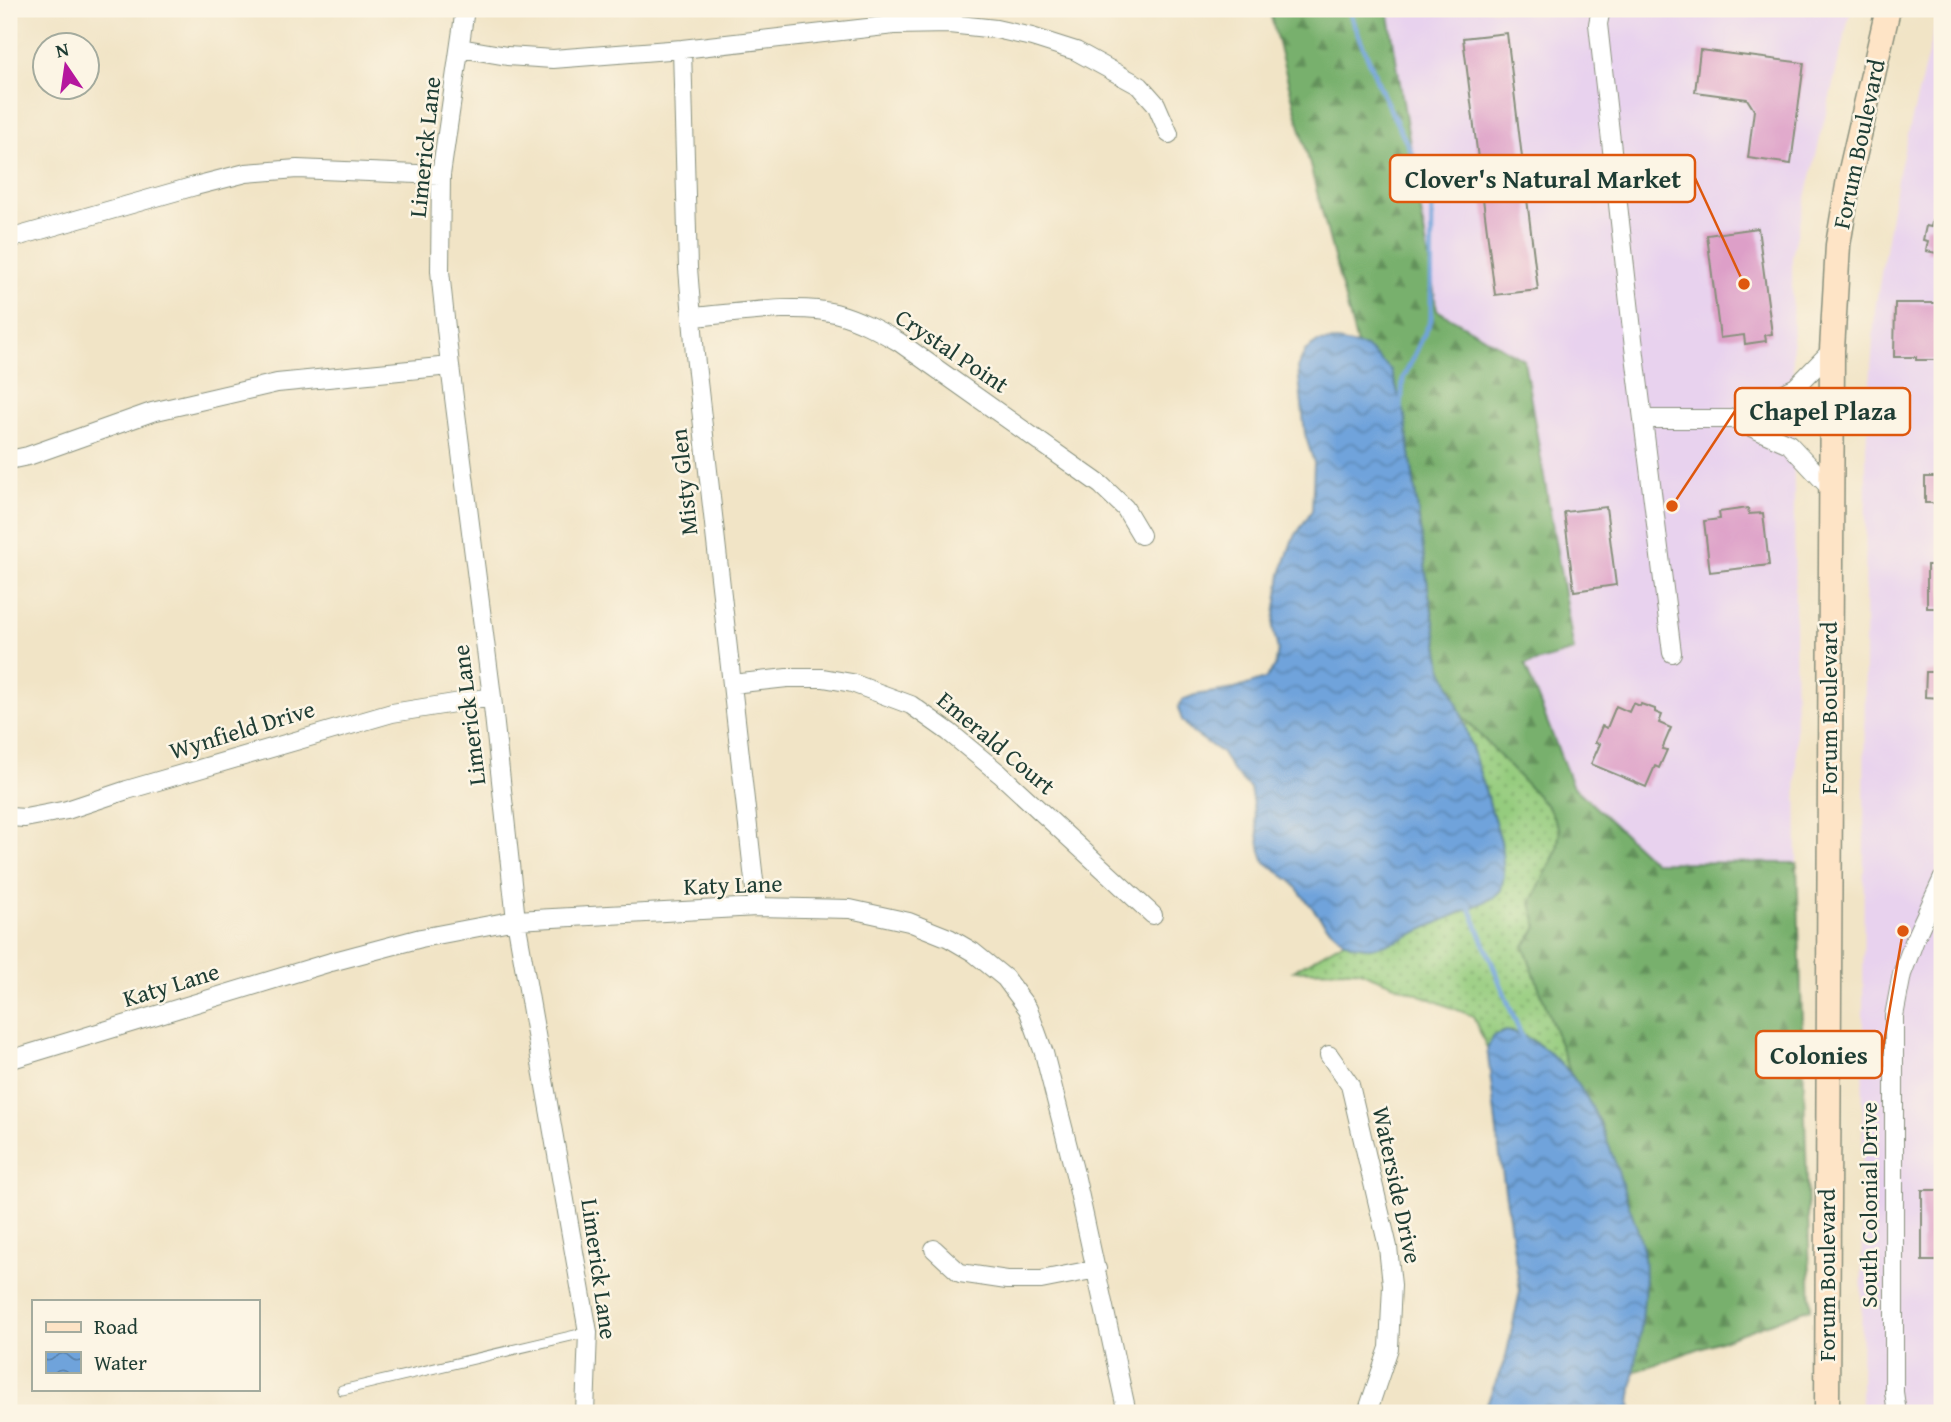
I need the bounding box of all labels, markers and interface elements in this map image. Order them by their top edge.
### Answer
north arrow [32,32,102,102]
text: N [53,34,72,65]
street label: Forum Boulevard [1823,56,1894,232]
street label: Limerick Lane [400,75,449,219]
callout: Clover's Natural Market [1390,155,1695,202]
text: Clover's Natural Market [1405,159,1681,198]
street label: Crystal Point [889,300,1016,402]
callout: Chapel Plaza [1735,388,1910,435]
text: Chapel Plaza [1750,391,1897,430]
street label: Misty Glen [660,426,707,537]
street label: Forum Boulevard [1811,621,1846,794]
street label: Limerick Lane [443,643,494,787]
street label: Emerald Court [929,682,1064,803]
street label: Wynfield Drive [165,691,319,768]
street label: Katy Lane [683,865,783,904]
street label: Katy Lane [118,953,223,1016]
callout: Colonies [1756,1031,1882,1078]
text: Colonies [1770,1035,1868,1074]
street label: South Colonial Drive [1851,1102,1886,1308]
street label: Waterside Drive [1364,1103,1431,1267]
street label: Forum Boulevard [1809,1188,1844,1361]
street label: Limerick Lane [572,1196,627,1341]
legend [32,1300,259,1390]
text: Road [94,1311,139,1342]
text: Water [94,1347,147,1378]

